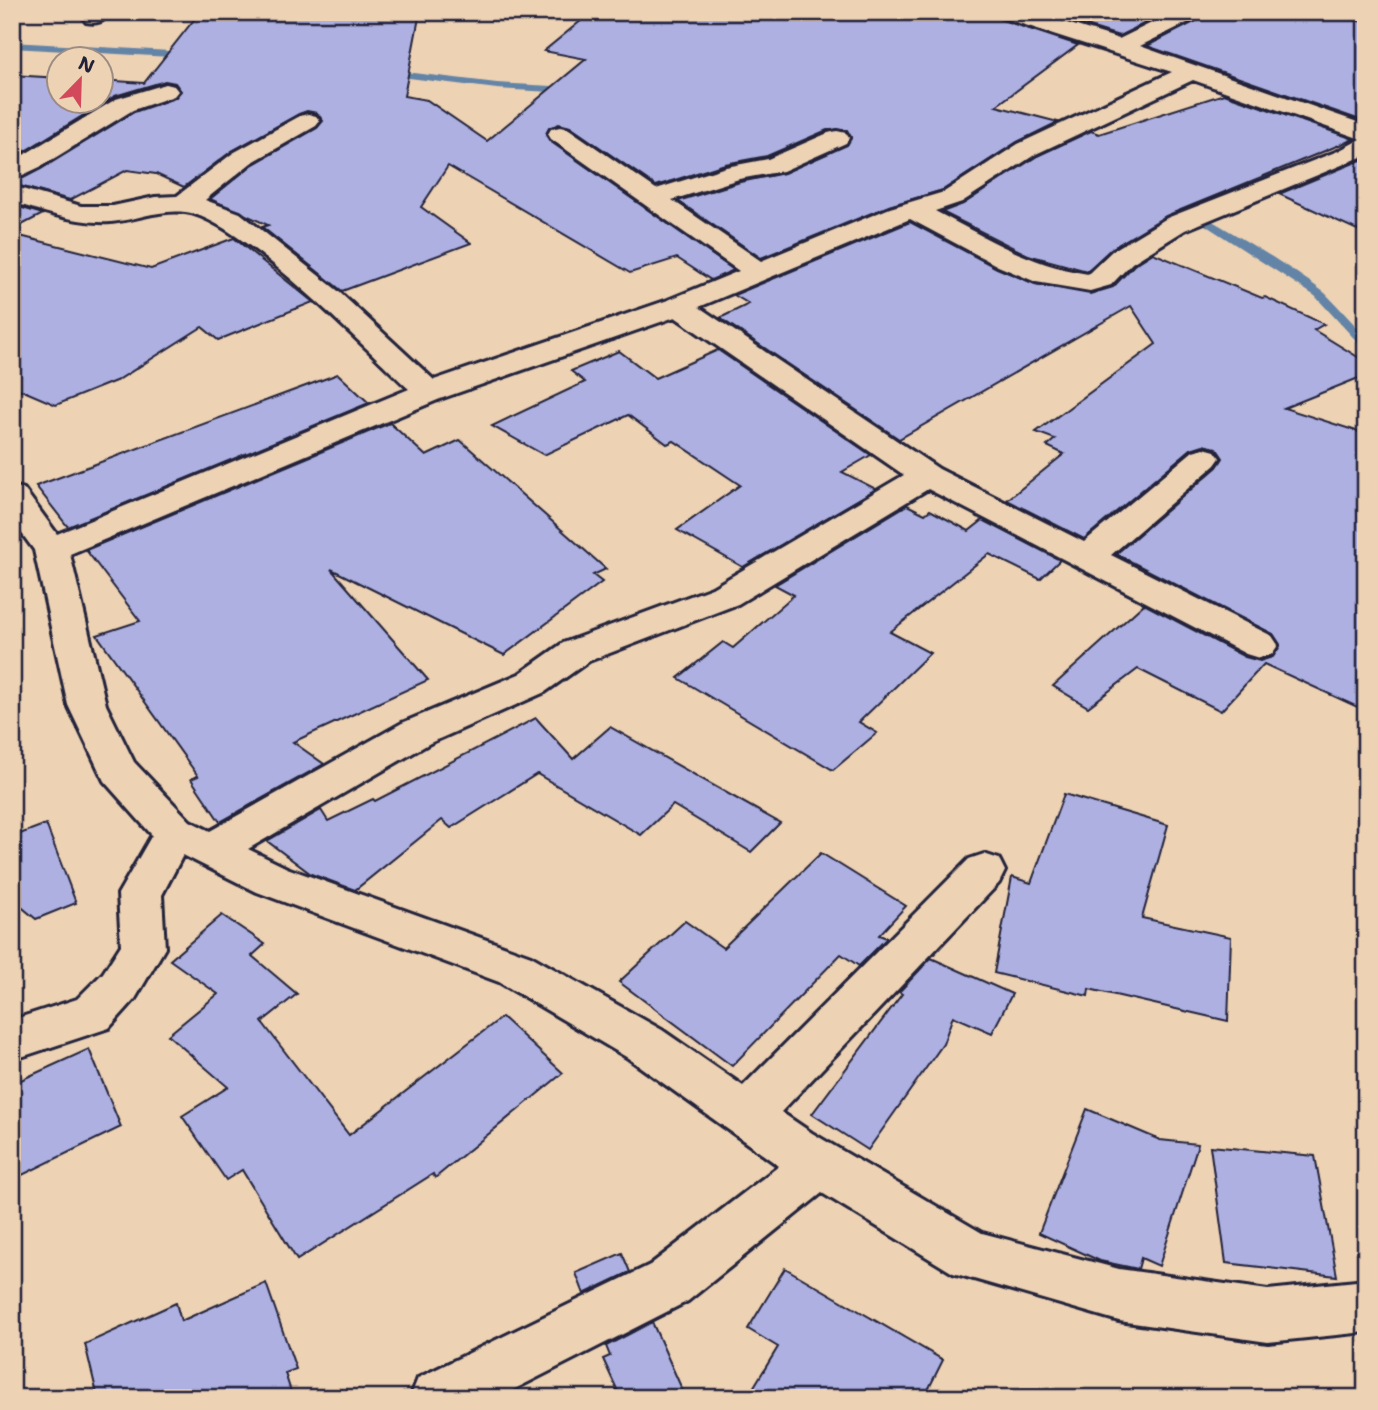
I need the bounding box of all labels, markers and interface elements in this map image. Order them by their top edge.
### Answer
north arrow [46,46,116,116]
text: N [75,50,98,79]

